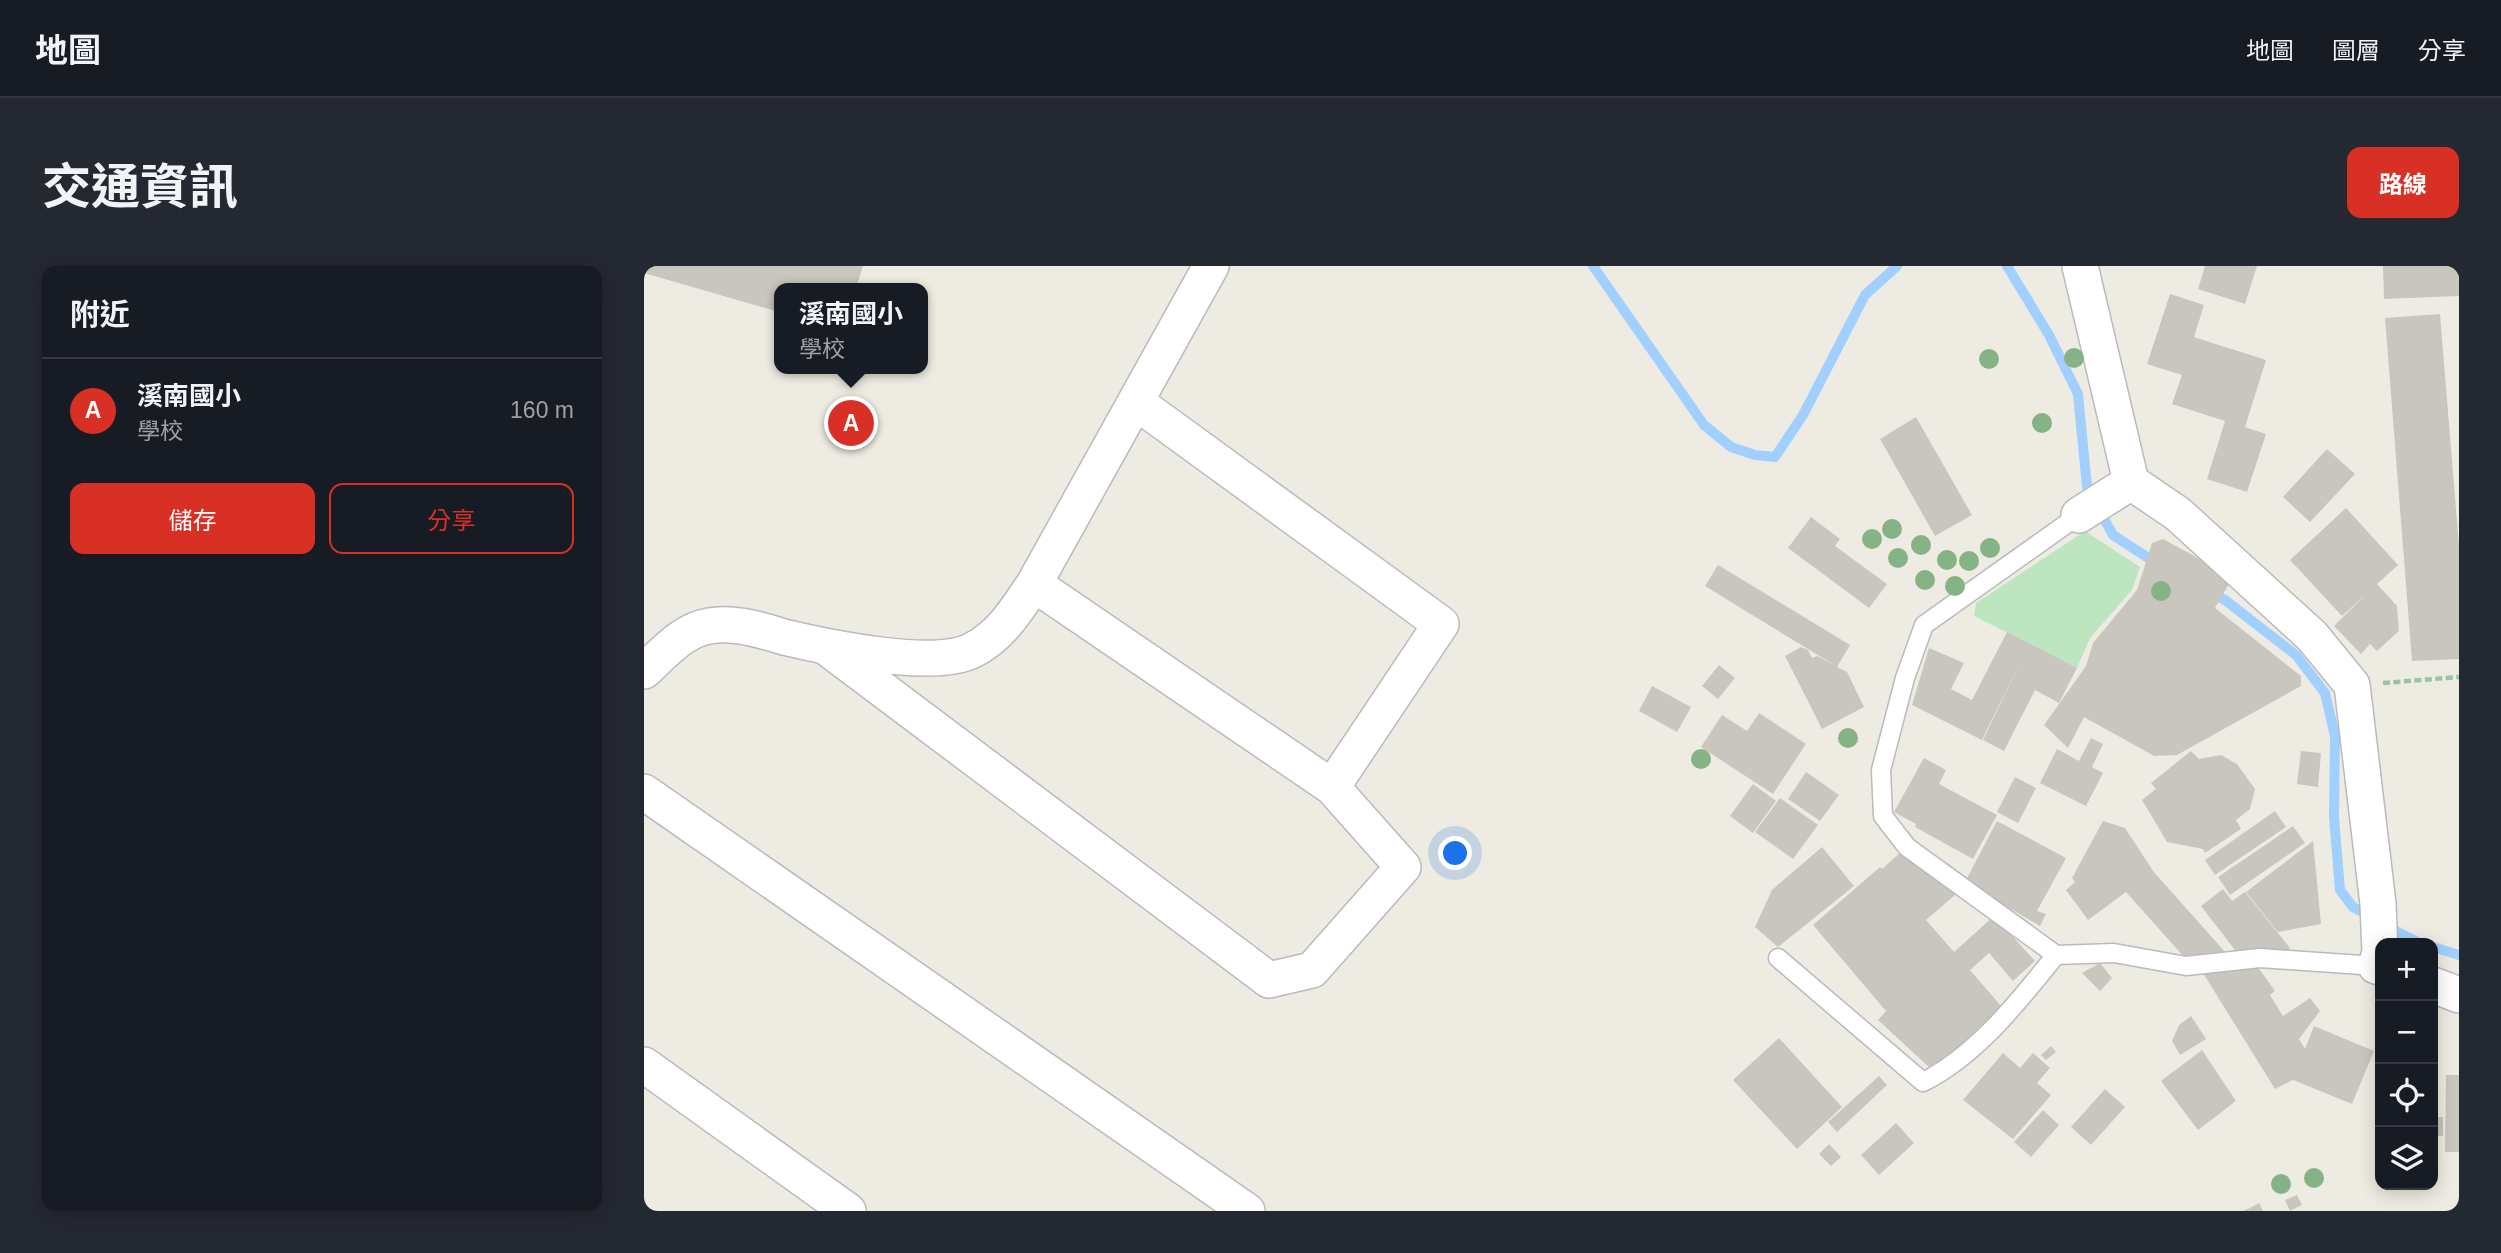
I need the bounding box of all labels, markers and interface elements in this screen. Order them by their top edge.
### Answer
text: 地圖 [35,32,101,69]
text: 地圖 [2246,37,2294,64]
text: 圖層 [2332,37,2380,64]
text: 分享 [2418,37,2466,64]
button: 路線 [2347,147,2459,218]
text: 交通資訊 [42,160,238,214]
popup [774,283,928,374]
text: 附近 [70,298,130,331]
text: 溪南國小 [799,299,903,329]
text: 學校 [799,336,845,362]
text: 溪南國小 [137,381,241,411]
text: A [85,397,101,423]
text: 160 m [510,397,574,423]
pin: A [828,397,874,449]
text: 學校 [137,418,183,444]
button: 儲存 [70,483,315,554]
button: 分享 [329,483,574,554]
your location [1438,836,1472,870]
map controls [2375,938,2438,1190]
button: + [2375,938,2438,1001]
button: − [2375,1001,2438,1064]
button: locate [2375,1064,2438,1127]
button: layers [2375,1127,2438,1190]

